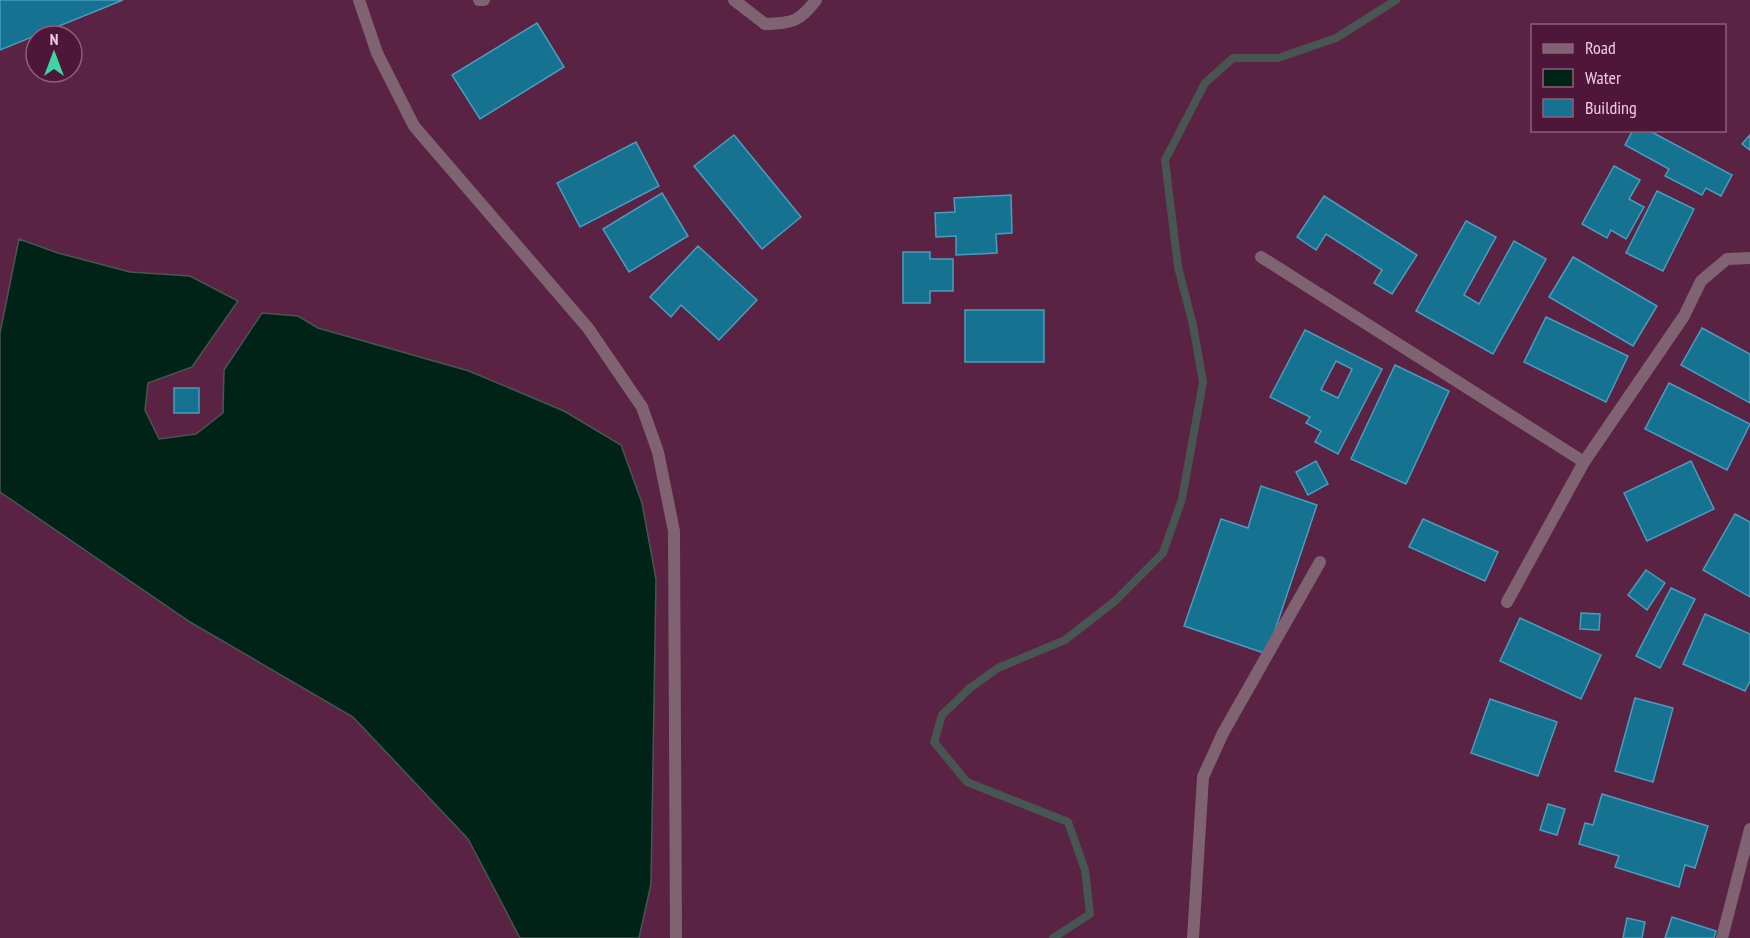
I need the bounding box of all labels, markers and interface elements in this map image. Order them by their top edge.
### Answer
north arrow [24,24,84,84]
legend [1531,24,1726,132]
text: N [50,29,58,49]
text: Road [1585,36,1616,59]
text: Water [1585,66,1621,89]
text: Building [1585,96,1637,119]

